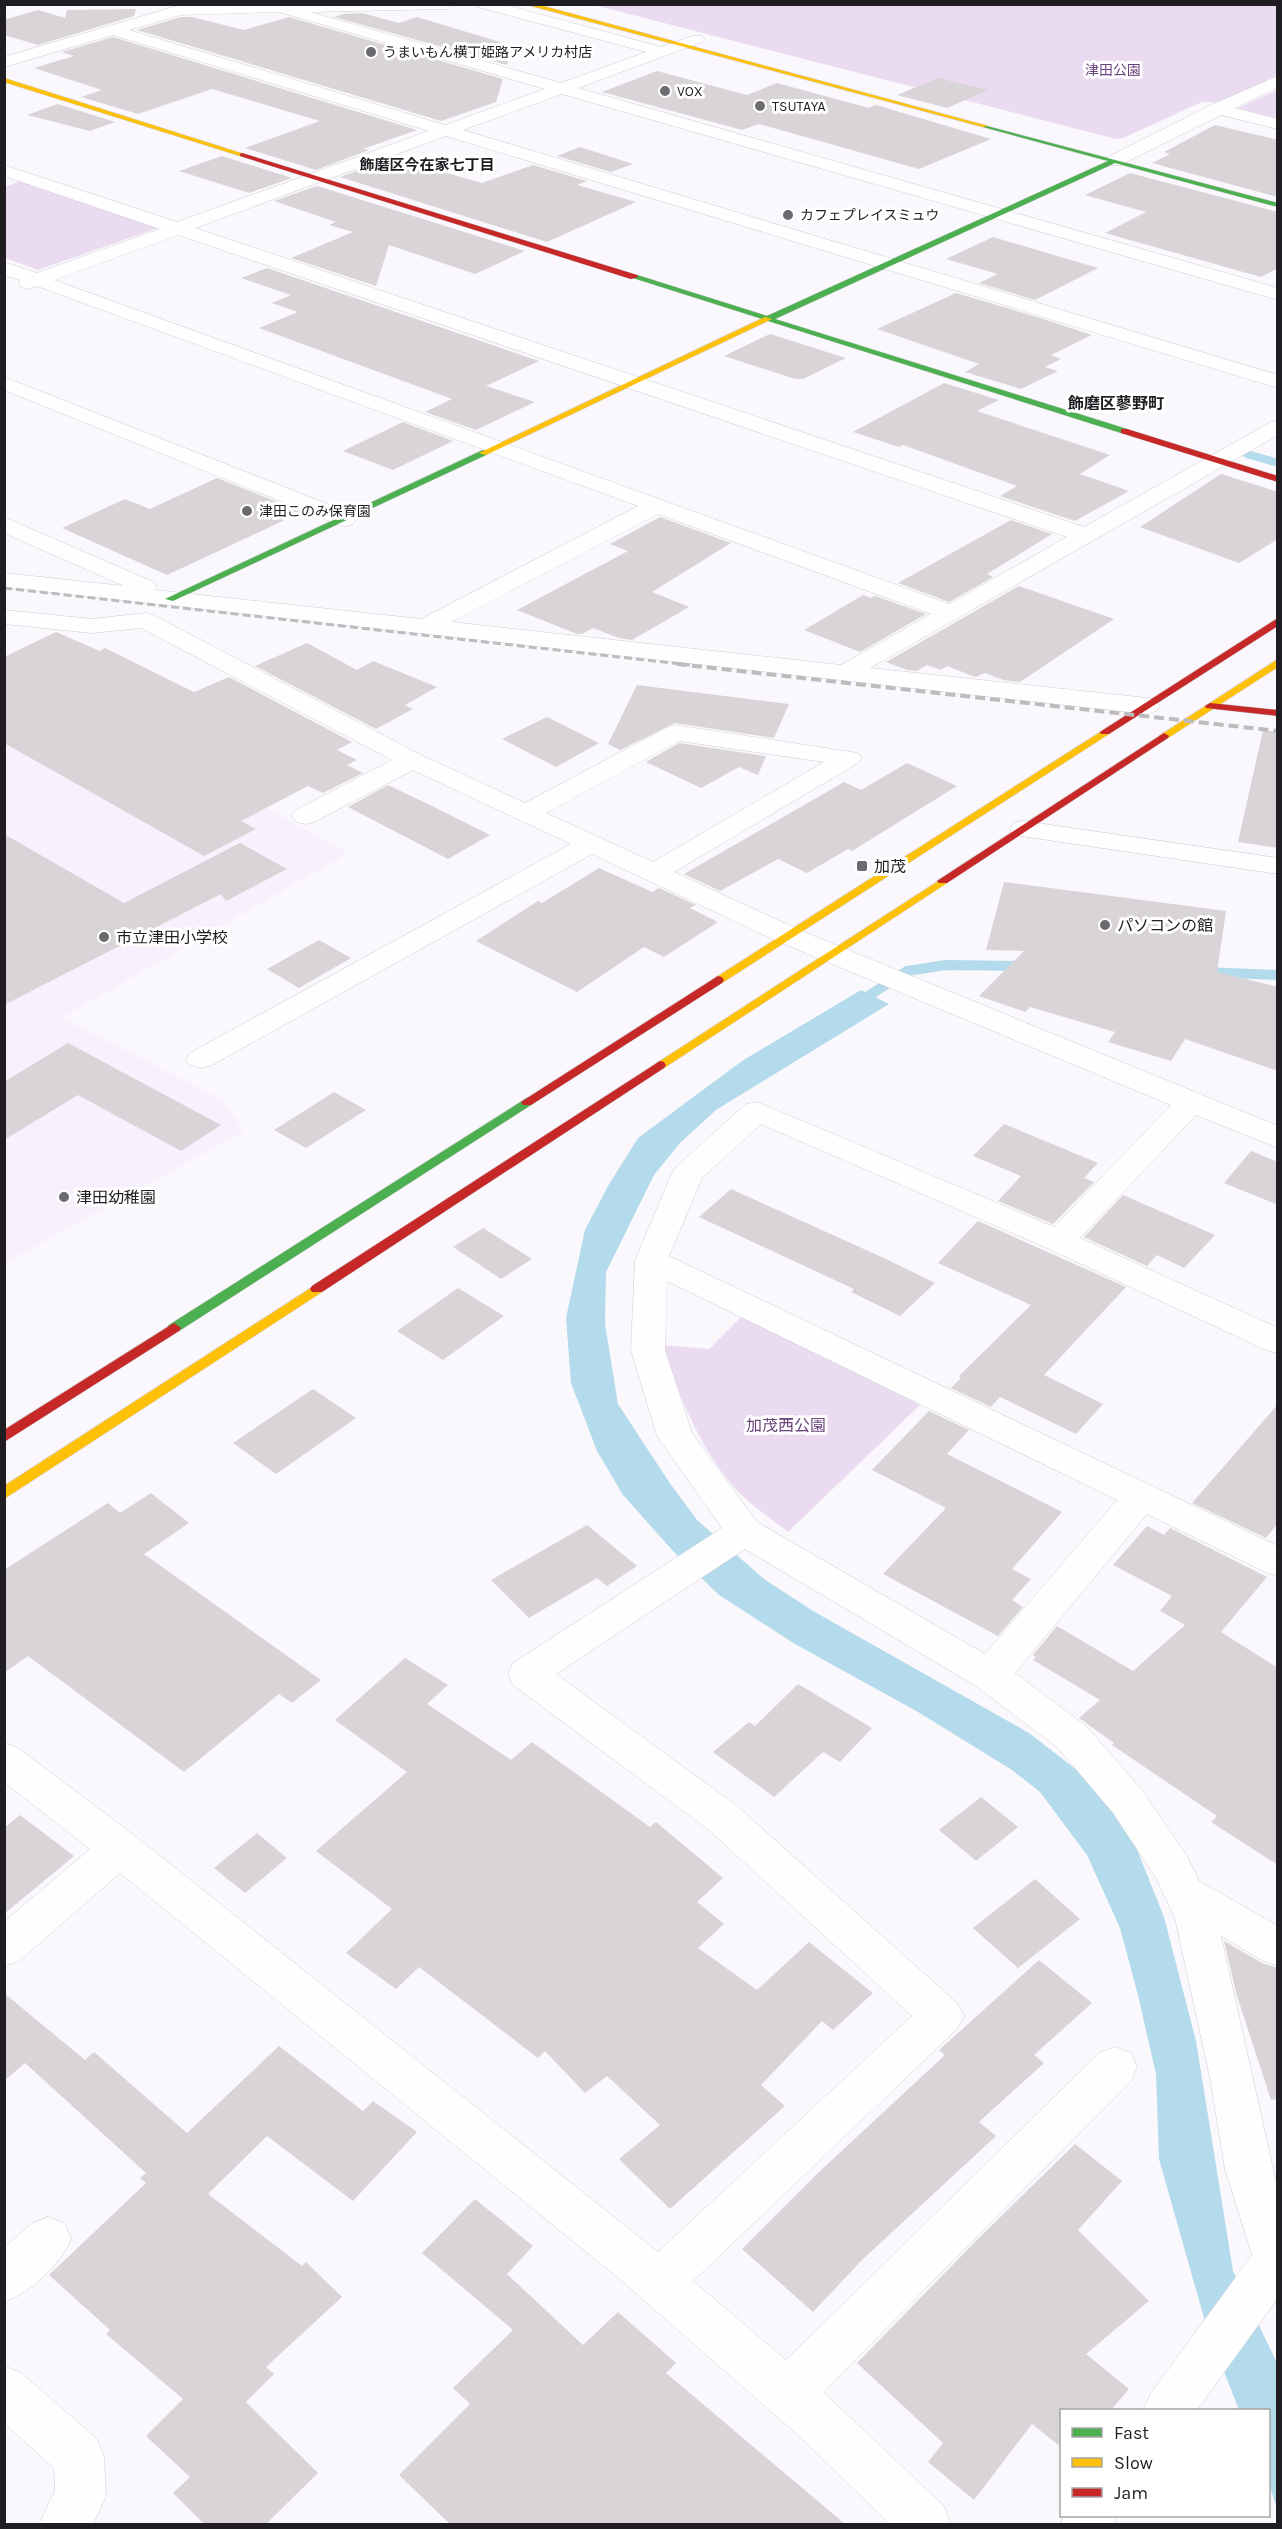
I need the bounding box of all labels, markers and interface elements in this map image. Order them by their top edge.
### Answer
place label: うまいもん横丁姫路アメリカ村店 [383,44,592,61]
marker: うまいもん横丁姫路アメリカ村店 [364,45,378,59]
park label: 津田公園 [1085,62,1141,79]
place label: VOX [677,83,703,100]
marker: VOX [658,84,672,98]
place label: TSUTAYA [772,98,825,115]
marker: TSUTAYA [753,99,767,113]
district label: 飾磨区今在家七丁目 [359,156,495,174]
place label: カフェプレイスミュウ [800,207,940,224]
marker: カフェプレイスミュウ [781,208,795,222]
district label: 飾磨区蓼野町 [1068,394,1164,413]
place label: 津田このみ保育園 [259,503,371,520]
marker: 津田このみ保育園 [240,504,254,518]
place label: 加茂 [874,857,906,876]
marker: 加茂 [855,859,869,873]
place label: パソコンの館 [1117,916,1213,935]
marker: パソコンの館 [1098,918,1112,932]
place label: 市立津田小学校 [116,928,228,947]
marker: 市立津田小学校 [97,930,111,944]
place label: 津田幼稚園 [76,1188,156,1207]
marker: 津田幼稚園 [57,1190,71,1204]
park label: 加茂西公園 [746,1416,826,1435]
legend [1060,2409,1270,2517]
text: Fast [1114,2422,1149,2444]
text: Slow [1114,2452,1153,2474]
text: Jam [1114,2482,1148,2504]

